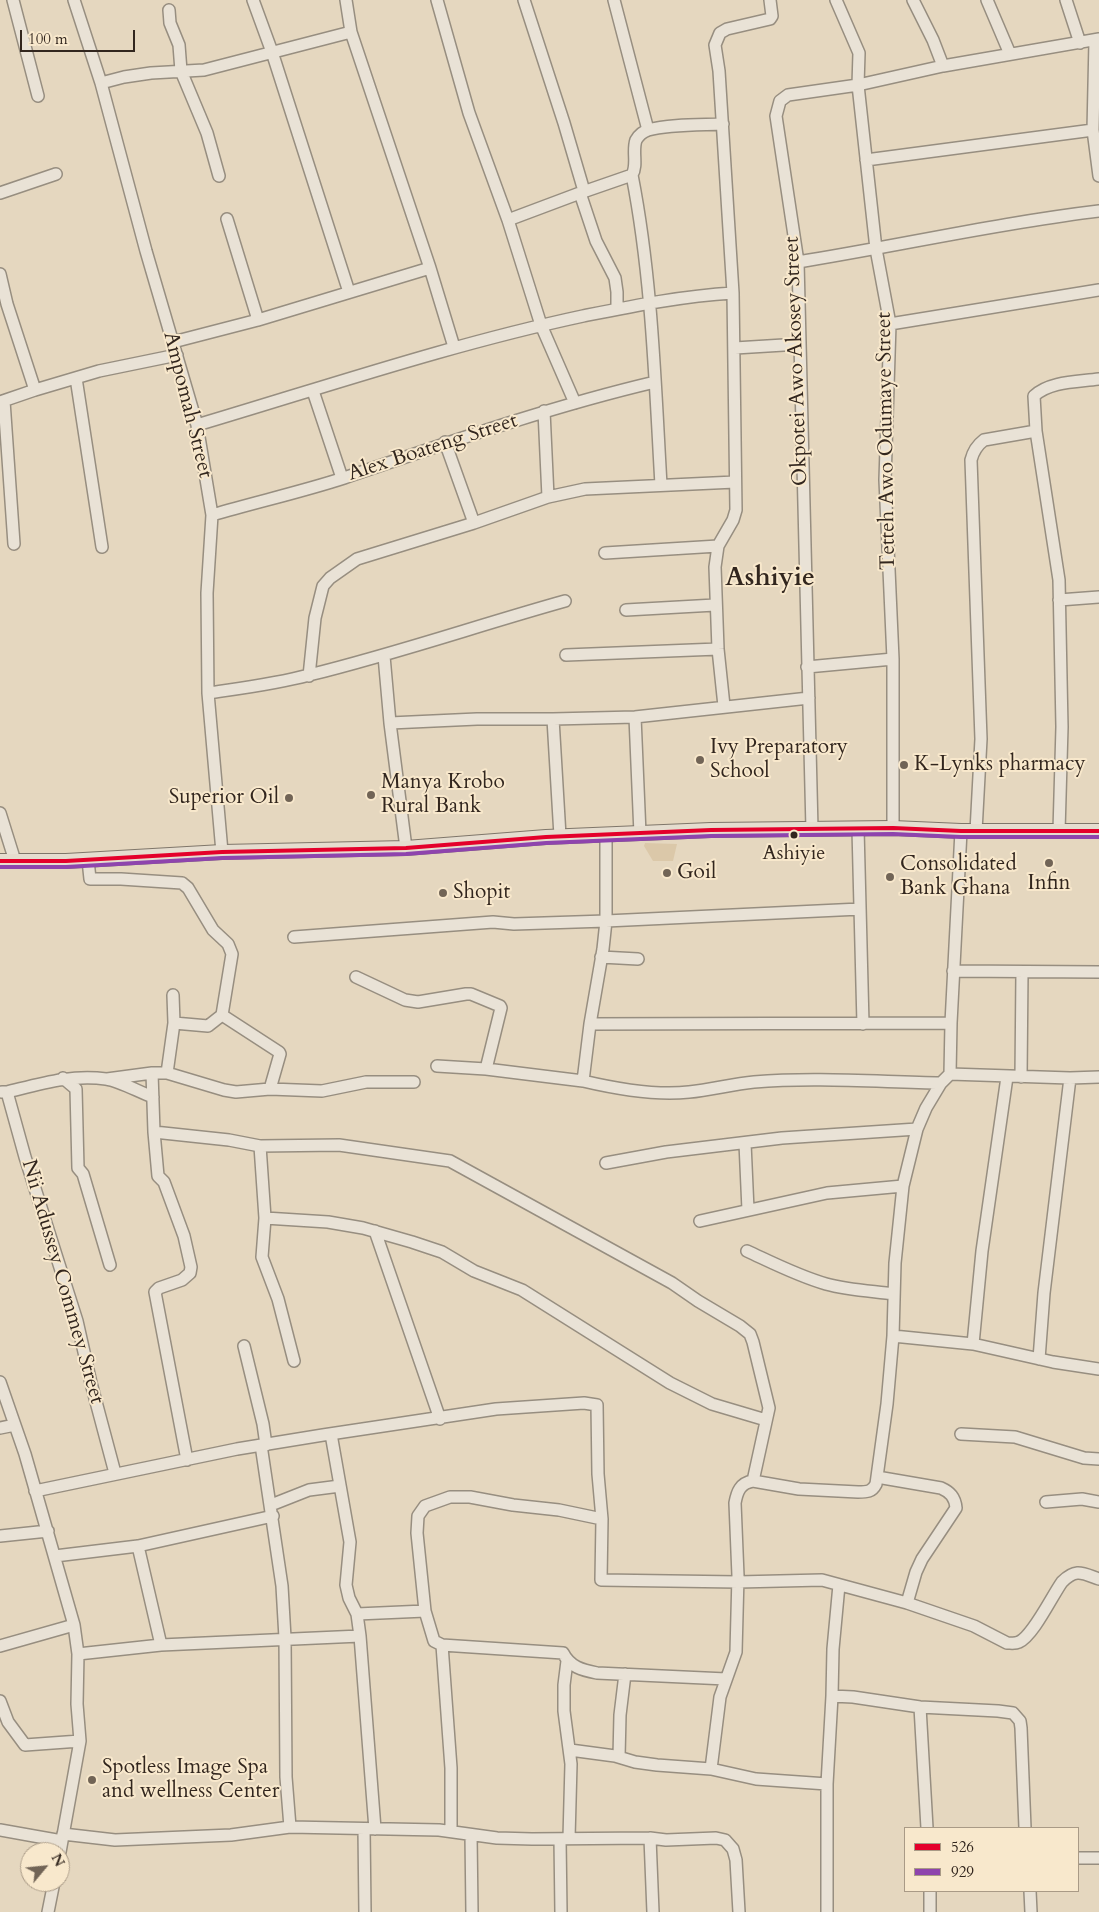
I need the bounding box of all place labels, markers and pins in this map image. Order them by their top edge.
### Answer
place label: Ivy Preparatory School [710,735,848,785]
place label: K-Lynks pharmacy [914,752,1086,778]
marker: Ivy Preparatory School [694,754,706,766]
marker: K-Lynks pharmacy [898,759,910,771]
place label: Manya Krobo Rural Bank [381,770,505,820]
place label: Superior Oil [169,785,279,811]
marker: Manya Krobo Rural Bank [365,789,377,801]
marker: Superior Oil [283,792,295,804]
marker: Ashiyie [789,830,799,840]
place label: Ashiyie [763,842,825,866]
place label: Consolidated Bank Ghana [900,852,1017,902]
marker: Infin [1043,857,1055,869]
place label: Goil [677,860,716,886]
marker: Goil [661,867,673,879]
marker: Consolidated Bank Ghana [884,871,896,883]
place label: Infin [1028,871,1070,897]
place label: Shopit [453,880,510,906]
marker: Shopit [437,887,449,899]
place label: Spotless Image Spa and wellness Center [102,1755,279,1805]
marker: Spotless Image Spa and wellness Center [86,1774,98,1786]

